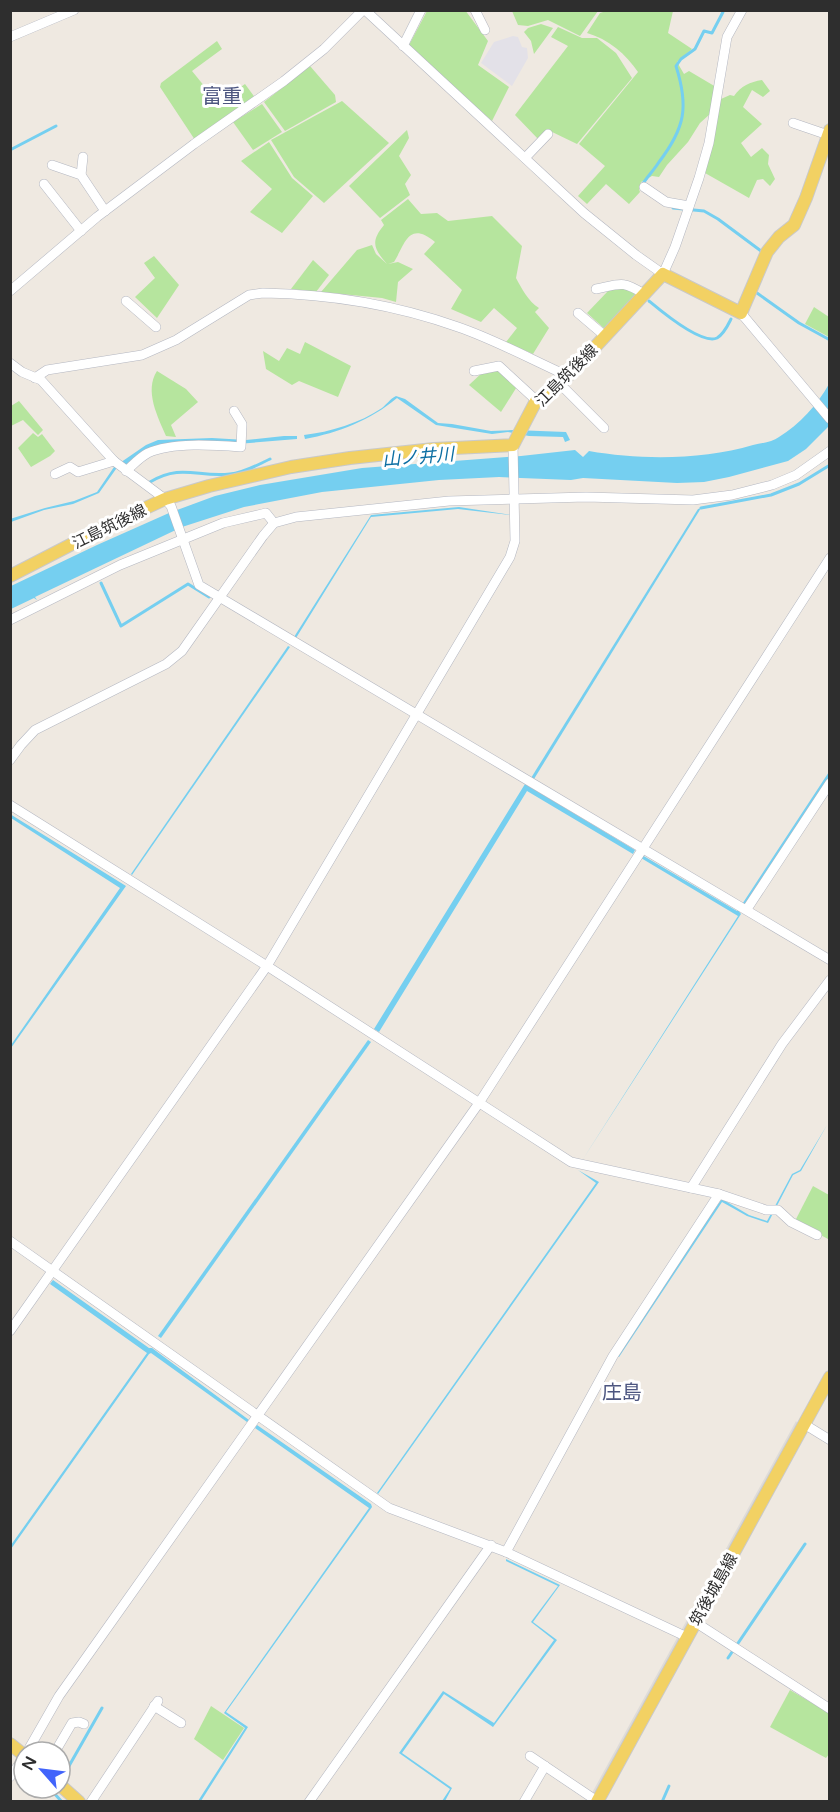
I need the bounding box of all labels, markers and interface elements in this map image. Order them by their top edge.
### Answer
district label: 富重 [202,85,242,109]
street label: 江島筑後線 [531,340,602,411]
water label: 山ノ井川 [381,443,457,471]
street label: 江島筑後線 [69,500,150,553]
district label: 庄島 [602,1381,642,1405]
street label: 筑後城島線 [686,1550,742,1629]
north arrow [12,1740,72,1800]
text: N [18,1753,41,1774]

